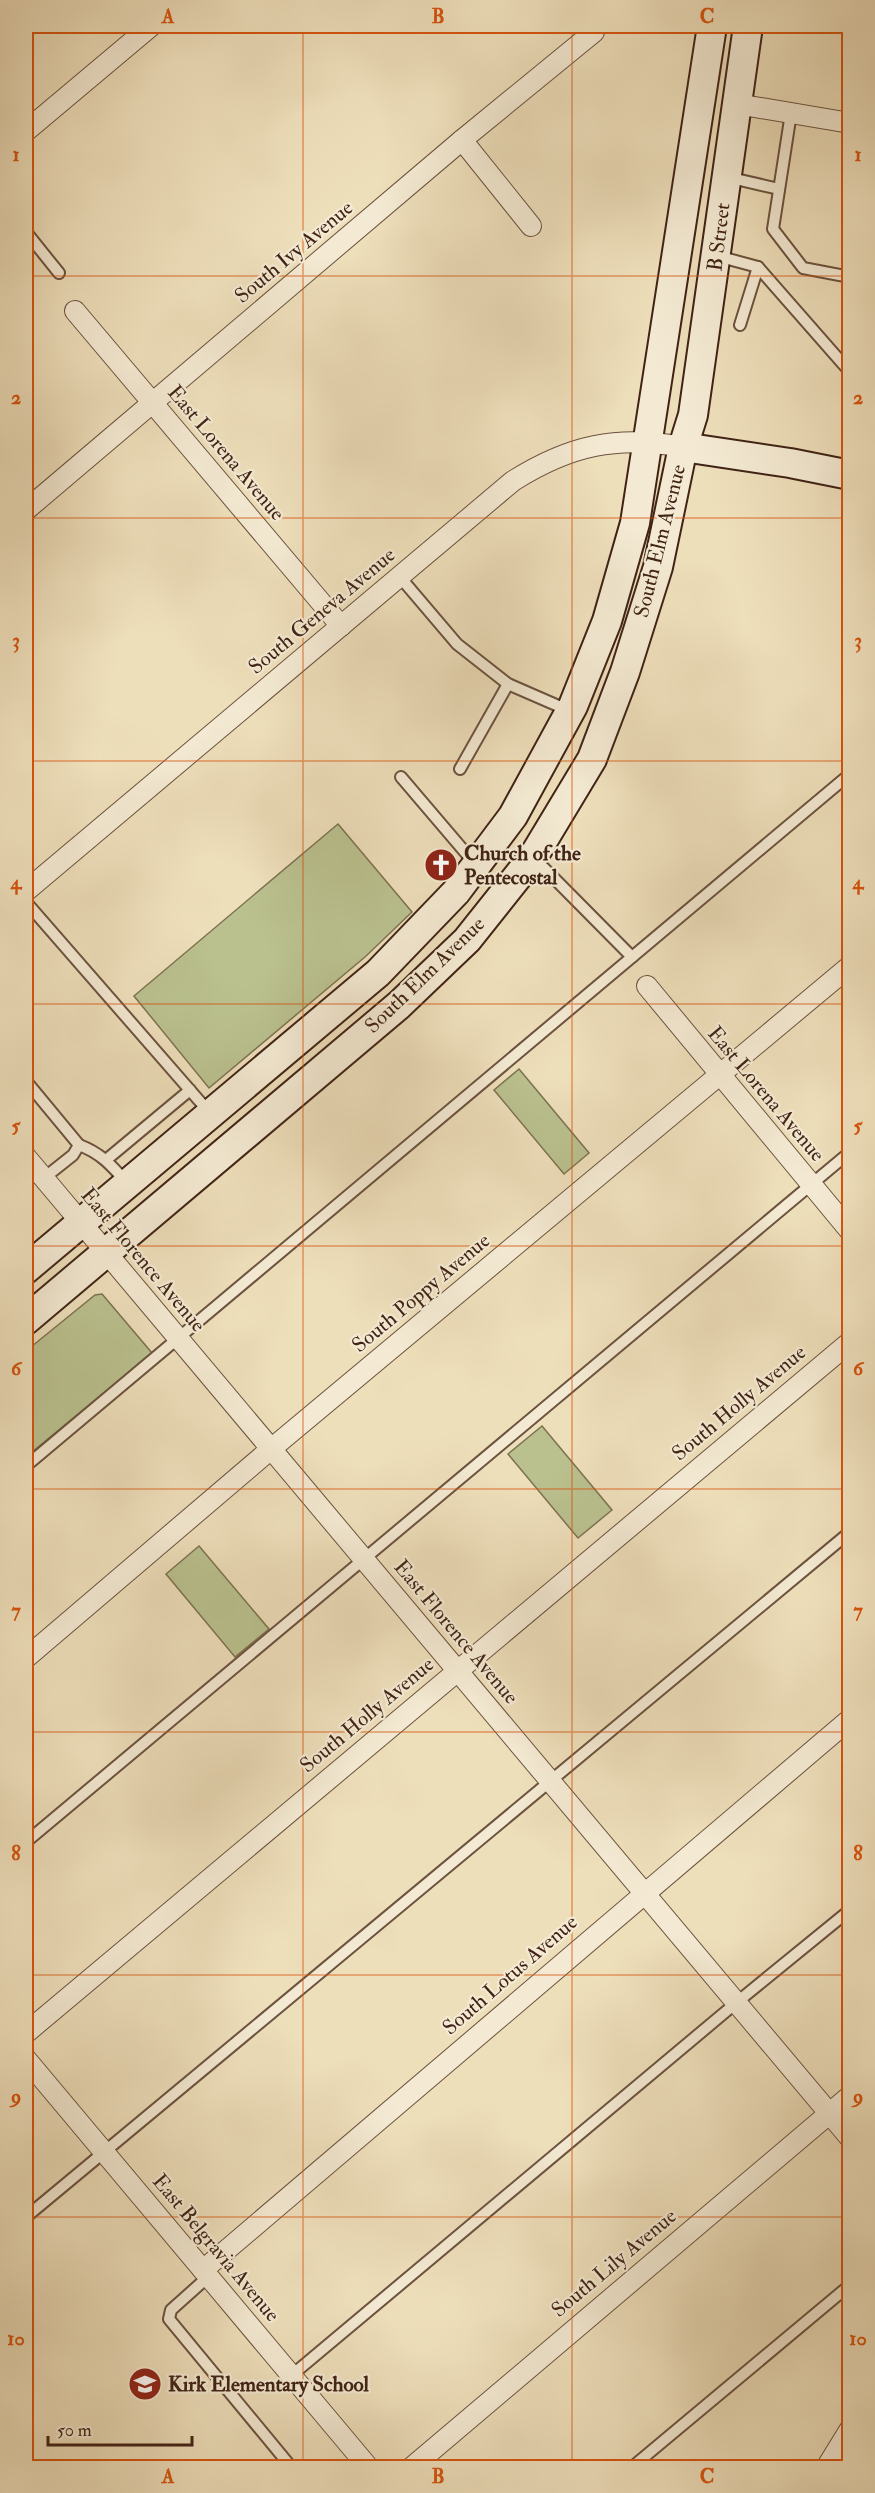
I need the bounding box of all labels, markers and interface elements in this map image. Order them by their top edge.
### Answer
text: A [161,4,175,29]
text: B [431,4,445,29]
text: C [700,4,714,29]
text: 1 [12,142,20,167]
text: 1 [854,142,862,167]
street label: South Ivy Avenue [229,194,359,309]
street label: B Street [701,201,737,273]
street label: East Lorena Avenue [161,380,291,527]
text: 2 [11,385,21,410]
text: 2 [853,385,863,410]
street label: South Elm Avenue [628,461,692,620]
street label: South Geneva Avenue [243,541,401,680]
text: 3 [12,628,20,653]
text: 3 [854,628,862,653]
place label: Church of the Pentecostal [464,840,581,891]
church icon: Church of the Pentecostal [423,847,459,883]
text: 4 [10,870,23,895]
text: 4 [852,870,865,895]
street label: South Elm Avenue [359,911,491,1039]
street label: East Lorena Avenue [701,1021,831,1168]
text: 5 [12,1113,22,1138]
text: 5 [854,1113,864,1138]
street label: East Florence Avenue [75,1182,211,1338]
street label: South Poppy Avenue [346,1227,496,1359]
street label: South Holly Avenue [666,1339,812,1467]
text: 6 [11,1356,23,1381]
text: 6 [853,1356,865,1381]
street label: East Florence Avenue [388,1554,524,1710]
text: 7 [11,1598,21,1623]
text: 7 [853,1598,863,1623]
street label: South Holly Avenue [294,1651,440,1779]
text: 8 [11,1841,21,1866]
text: 8 [853,1841,863,1866]
street label: South Lotus Avenue [437,1909,583,2041]
text: 9 [9,2084,21,2109]
text: 9 [851,2084,863,2109]
street label: East Belgravia Avenue [146,2168,286,2328]
street label: South Lily Avenue [546,2203,682,2323]
text: 10 [7,2326,25,2351]
text: 10 [849,2326,867,2351]
school or university icon: Kirk Elementary School [127,2366,163,2402]
place label: Kirk Elementary School [168,2371,370,2398]
scale bar [48,2409,192,2447]
text: 50 m [57,2419,92,2442]
text: A [161,2464,175,2489]
text: B [431,2464,445,2489]
text: C [700,2464,714,2489]

